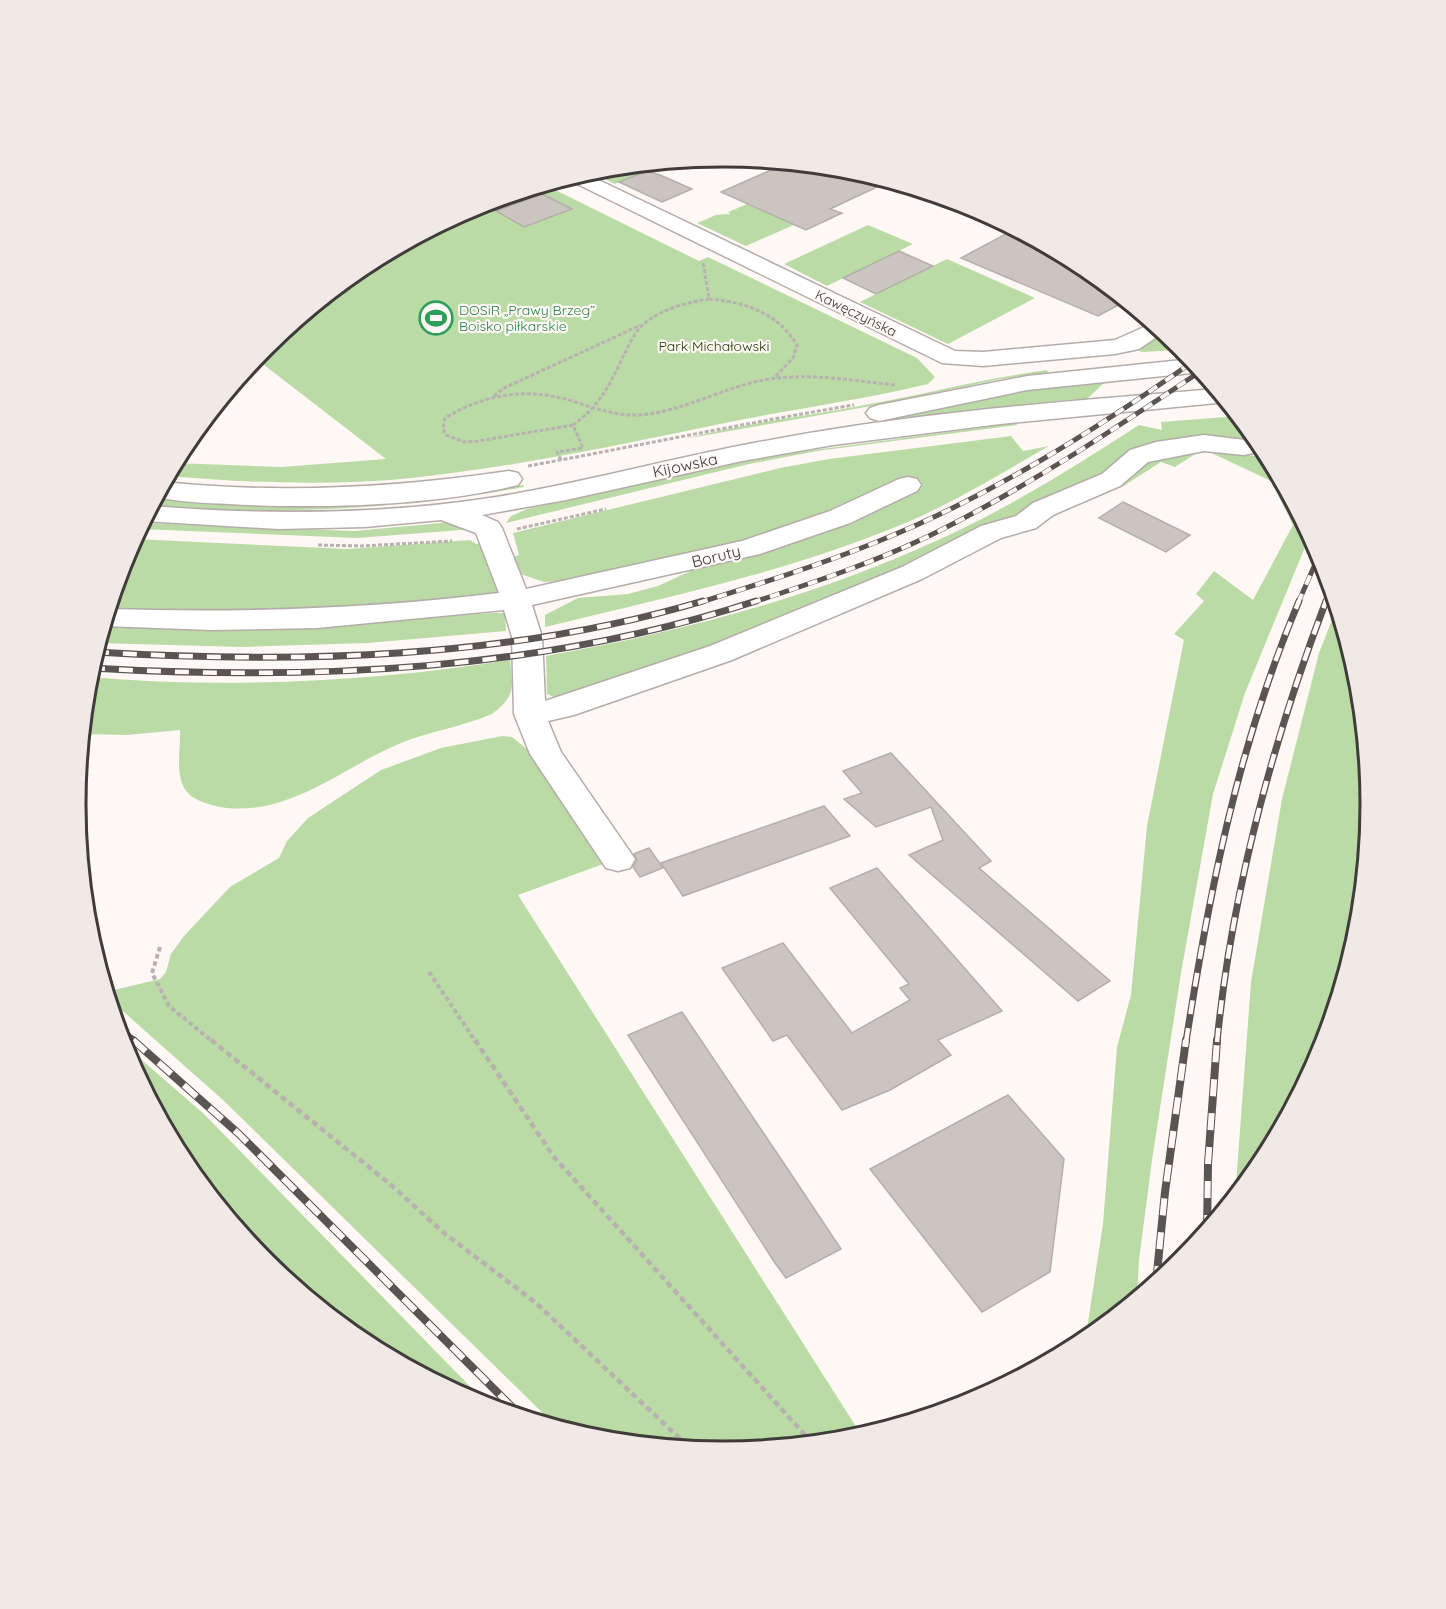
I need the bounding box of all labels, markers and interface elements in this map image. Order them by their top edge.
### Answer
street label: Kawęczyńska [812,285,900,341]
sports icon: DOSiR „Prawy Brzeg” Boisko piłkarskie [418,300,454,336]
place label: DOSiR „Prawy Brzeg” Boisko piłkarskie [459,301,595,335]
park label: Park Michałowski [659,337,769,355]
street label: Kijowska [651,448,719,482]
street label: Boruty [689,540,743,572]

